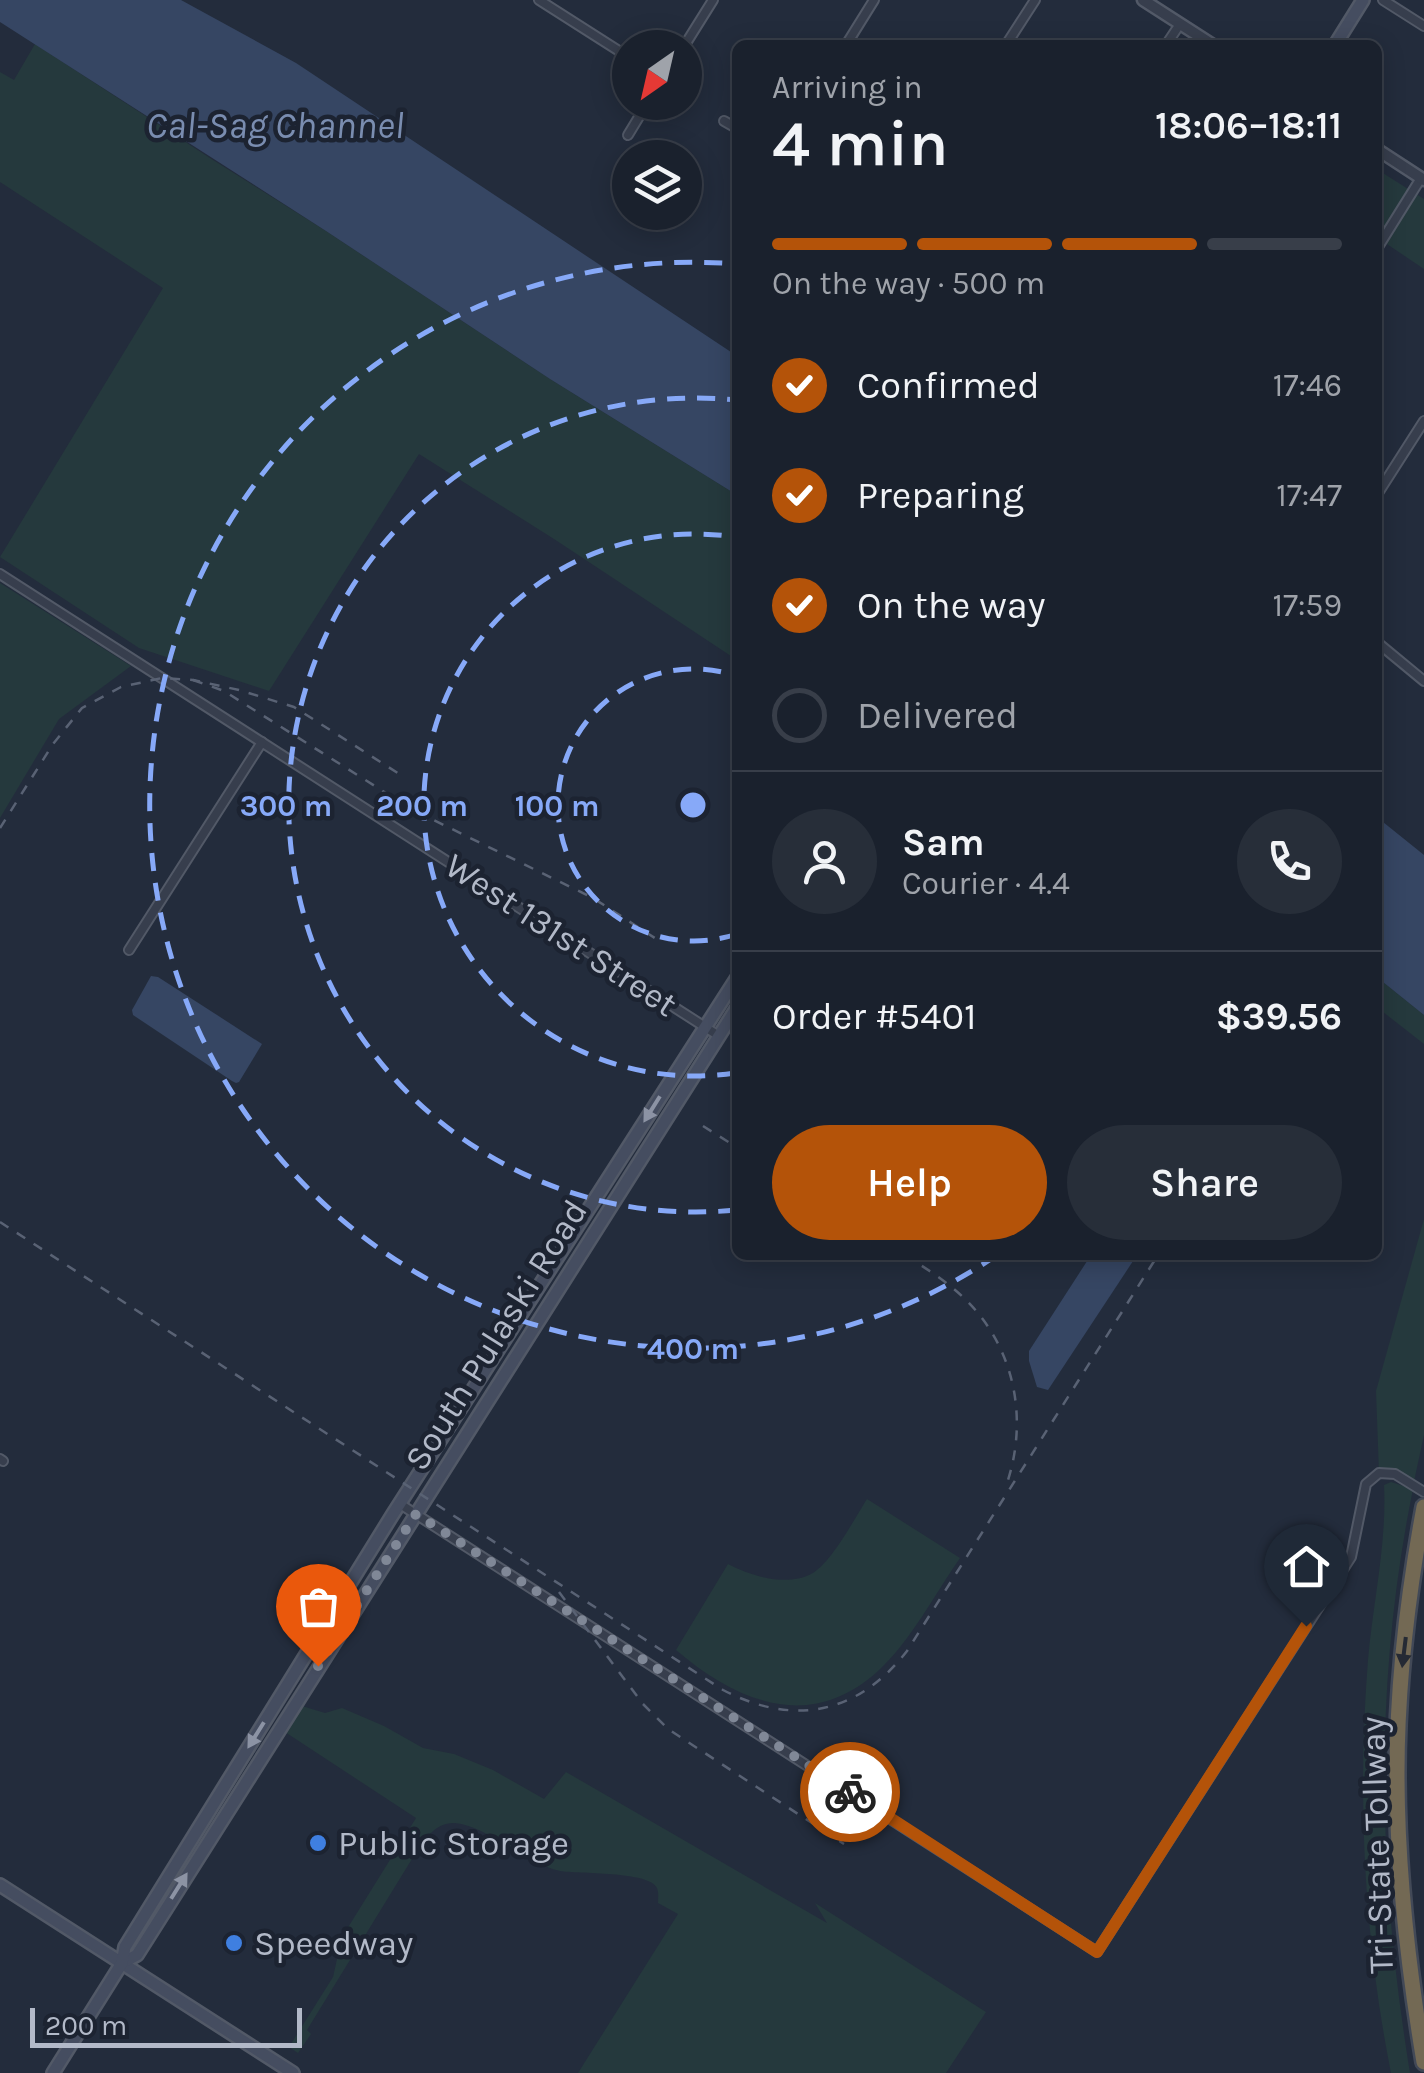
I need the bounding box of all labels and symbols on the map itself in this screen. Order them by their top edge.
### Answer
north arrow [612,30,702,120]
water label: Cal-Sag Channel [146,103,404,148]
centre of rings [675,787,711,823]
text: 300 m [240,788,332,824]
text: 200 m [376,788,468,824]
text: 100 m [515,788,599,824]
street label: West 131st Street [438,845,684,1025]
one-way arrow [644,1096,662,1123]
street label: South Pulaski Road [396,1192,596,1478]
text: 400 m [647,1331,739,1367]
pin [1264,1524,1349,1627]
pin [276,1564,361,1667]
one-way arrow [1396,1636,1412,1668]
street label: Tri-State Tollway [1352,1716,1402,1974]
one-way arrow [247,1721,265,1749]
courier [800,1742,900,1842]
place label: Public Storage [338,1823,569,1864]
marker: Public Storage [307,1832,329,1854]
one-way arrow [170,1872,187,1900]
place label: Speedway [254,1923,413,1964]
marker: Speedway [223,1932,245,1954]
scale bar [30,2003,302,2048]

